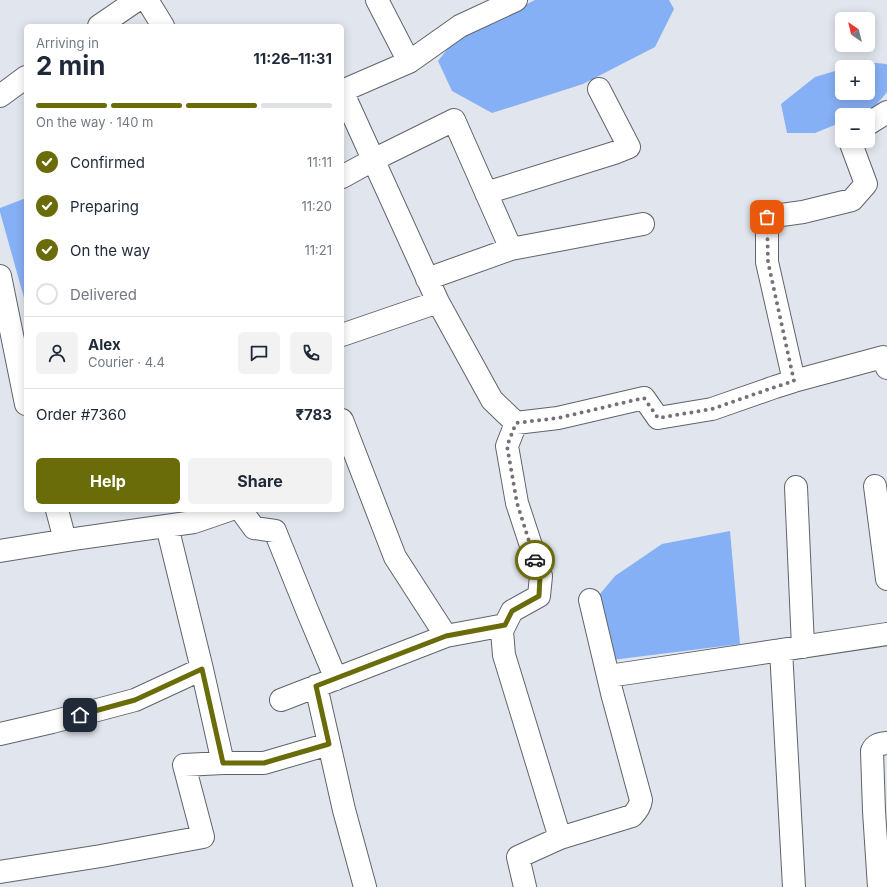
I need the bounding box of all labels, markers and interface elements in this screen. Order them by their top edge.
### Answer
north arrow [835,12,875,52]
map controls [835,12,875,148]
text: Arriving in [36,35,99,51]
text: 11:26–11:31 [253,49,332,68]
text: 2 min [36,50,106,81]
button: + [835,60,875,100]
button: − [835,108,875,148]
text: On the way · 140 m [36,114,154,130]
icon: check [36,151,58,173]
text: Confirmed [70,153,145,172]
text: 11:11 [307,154,332,170]
icon: check [36,195,58,217]
text: Preparing [70,197,139,216]
text: 11:20 [302,198,332,214]
pin [750,200,784,234]
icon: bag [756,206,778,228]
icon: check [36,239,58,261]
text: On the way [70,241,150,260]
text: 11:21 [304,242,332,258]
text: Delivered [70,285,137,304]
button: person [36,332,78,374]
button: chat [238,332,280,374]
button: phone [290,332,332,374]
text: Alex [88,335,121,354]
text: Courier · 4.4 [88,354,165,370]
text: Order #7360 [36,405,126,424]
text: ₹783 [295,405,332,424]
button: Help [36,458,180,504]
button: Share [188,458,332,504]
courier [515,540,555,580]
icon: car [524,549,546,571]
pin [63,698,97,732]
icon: home [69,704,91,726]

